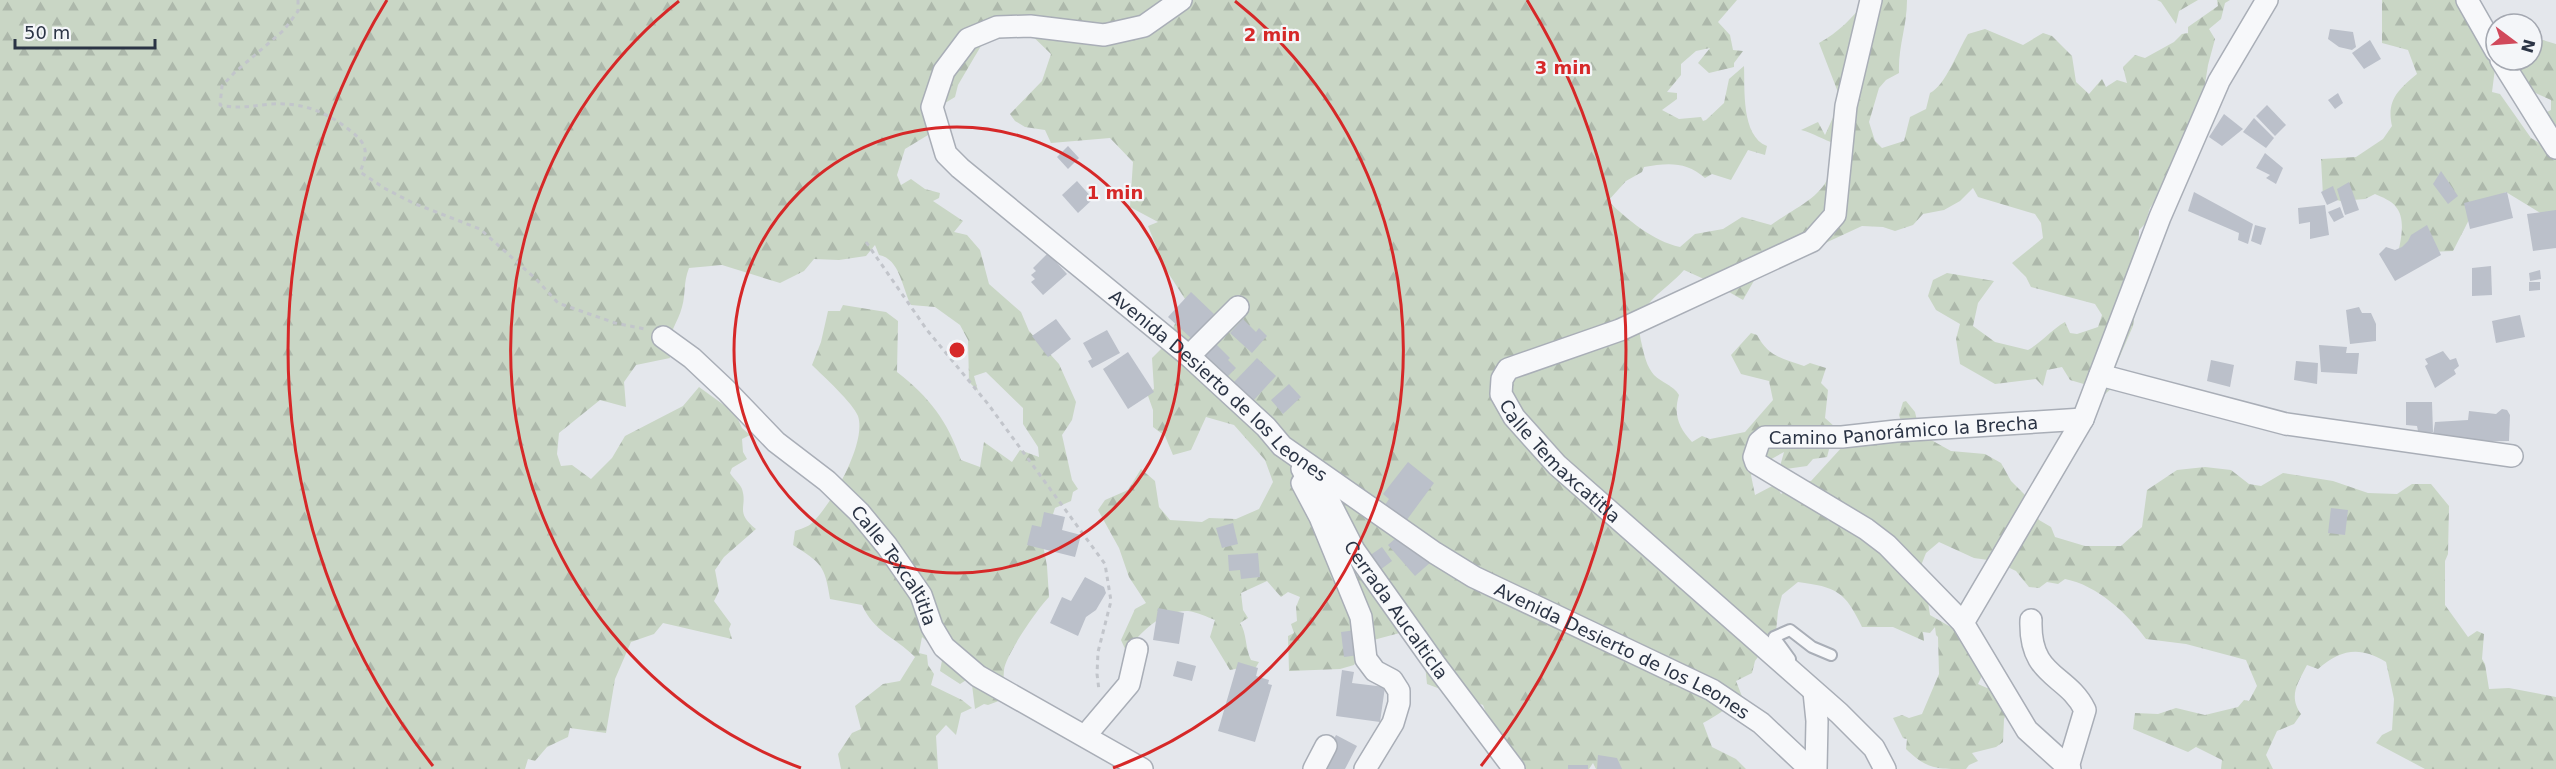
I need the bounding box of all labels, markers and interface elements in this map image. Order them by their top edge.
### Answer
scale bar [15,12,154,50]
north arrow [2484,12,2544,72]
text: 50 m [24,22,70,43]
text: 2 min [1244,24,1300,45]
text: N [2517,37,2539,55]
text: 3 min [1535,57,1591,78]
text: 1 min [1087,182,1143,203]
street label: Avenida Desierto de los Leones [1105,285,1332,485]
centre of rings [947,340,967,360]
street label: Calle Temaxcatitla [1496,395,1625,527]
street label: Camino Panorámico la Brecha [1769,411,2039,448]
street label: Calle Texcaltitla [847,501,941,628]
street label: Cerrada Aucalticla [1340,537,1453,683]
street label: Avenida Desierto de los Leones [1492,578,1754,723]

